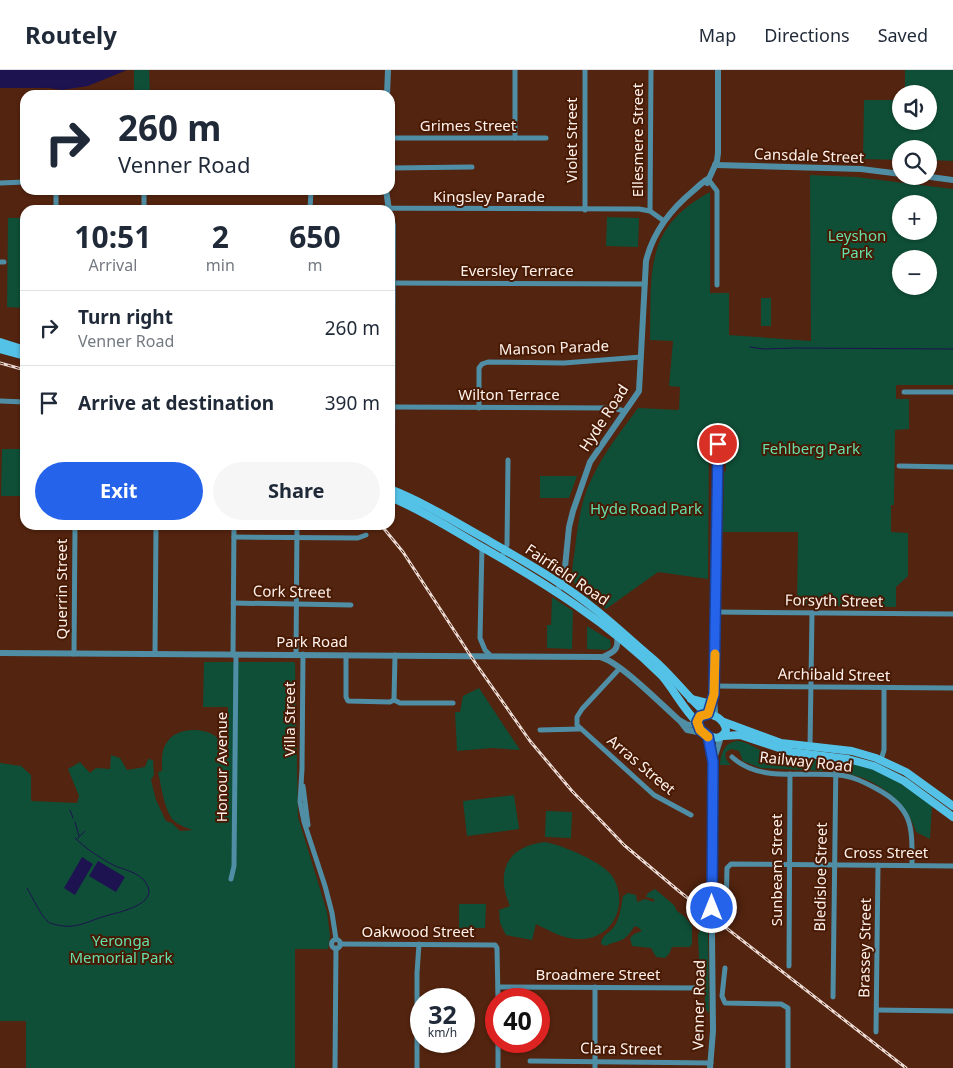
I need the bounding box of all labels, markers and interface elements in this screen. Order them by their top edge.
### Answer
text: Routely [25,18,117,51]
text: Map [699,23,736,47]
text: Directions [764,23,850,47]
text: Saved [878,23,928,47]
street label: Ellesmere Street [627,82,647,197]
map controls [892,85,937,295]
button: sound [892,85,937,130]
street label: Violet Street [561,97,581,183]
text: 260 m [118,104,221,151]
icon: right [35,110,100,175]
street label: Grimes Street [420,115,517,135]
button: search [892,140,937,185]
street label: Cansdale Street [754,143,865,167]
text: Venner Road [118,149,250,179]
street label: Kingsley Parade [433,186,545,206]
button: + [892,195,937,240]
text: 10:51 [74,216,151,257]
text: 2 [212,216,229,257]
text: 650 [289,216,341,257]
park label: Leyshon Park [828,225,886,262]
button: − [892,250,937,295]
text: Arrival [88,254,137,276]
text: min [206,254,235,276]
text: m [307,254,322,276]
street label: Eversley Terrace [460,260,574,280]
text: Turn right [78,304,173,330]
icon: right [35,314,63,342]
text: 260 m [325,315,380,341]
text: Venner Road [78,330,174,352]
street label: Manson Parade [499,335,609,359]
street label: Hyde Road [574,380,632,455]
street label: Wilton Terrace [458,384,560,404]
icon: arrive [35,389,63,417]
text: Arrive at destination [78,390,274,416]
text: 390 m [325,390,380,416]
pin [697,423,739,465]
icon: arrive [704,430,732,458]
park label: Fehlberg Park [762,438,860,458]
button: Exit [35,462,203,520]
button: Share [213,462,380,520]
park label: Hyde Road Park [590,498,702,518]
street label: Querrin Street [51,538,71,639]
street label: Fairfield Road [522,539,613,610]
street label: Cork Street [253,580,332,602]
street label: Forsyth Street [785,589,884,611]
street label: Park Road [276,631,348,651]
street label: Archibald Street [778,663,891,685]
street label: Villa Street [279,681,299,756]
street label: Honour Avenue [211,712,231,822]
street label: Arras Street [603,730,680,799]
street label: Railway Road [759,746,854,776]
street label: Sunbeam Street [766,813,786,926]
street label: Bledisloe Street [809,821,831,932]
street label: Cross Street [844,842,929,862]
position arrow [685,881,737,933]
street label: Brassey Street [853,897,875,998]
street label: Oakwood Street [361,921,475,941]
park label: Yeronga Memorial Park [69,930,173,967]
street label: Venner Road [687,960,709,1050]
street label: Broadmere Street [536,964,661,984]
speed limit sign: 40 [485,988,550,1053]
text: 32 [428,997,457,1031]
text: km/h [428,1024,457,1041]
street label: Clara Street [580,1037,663,1059]

